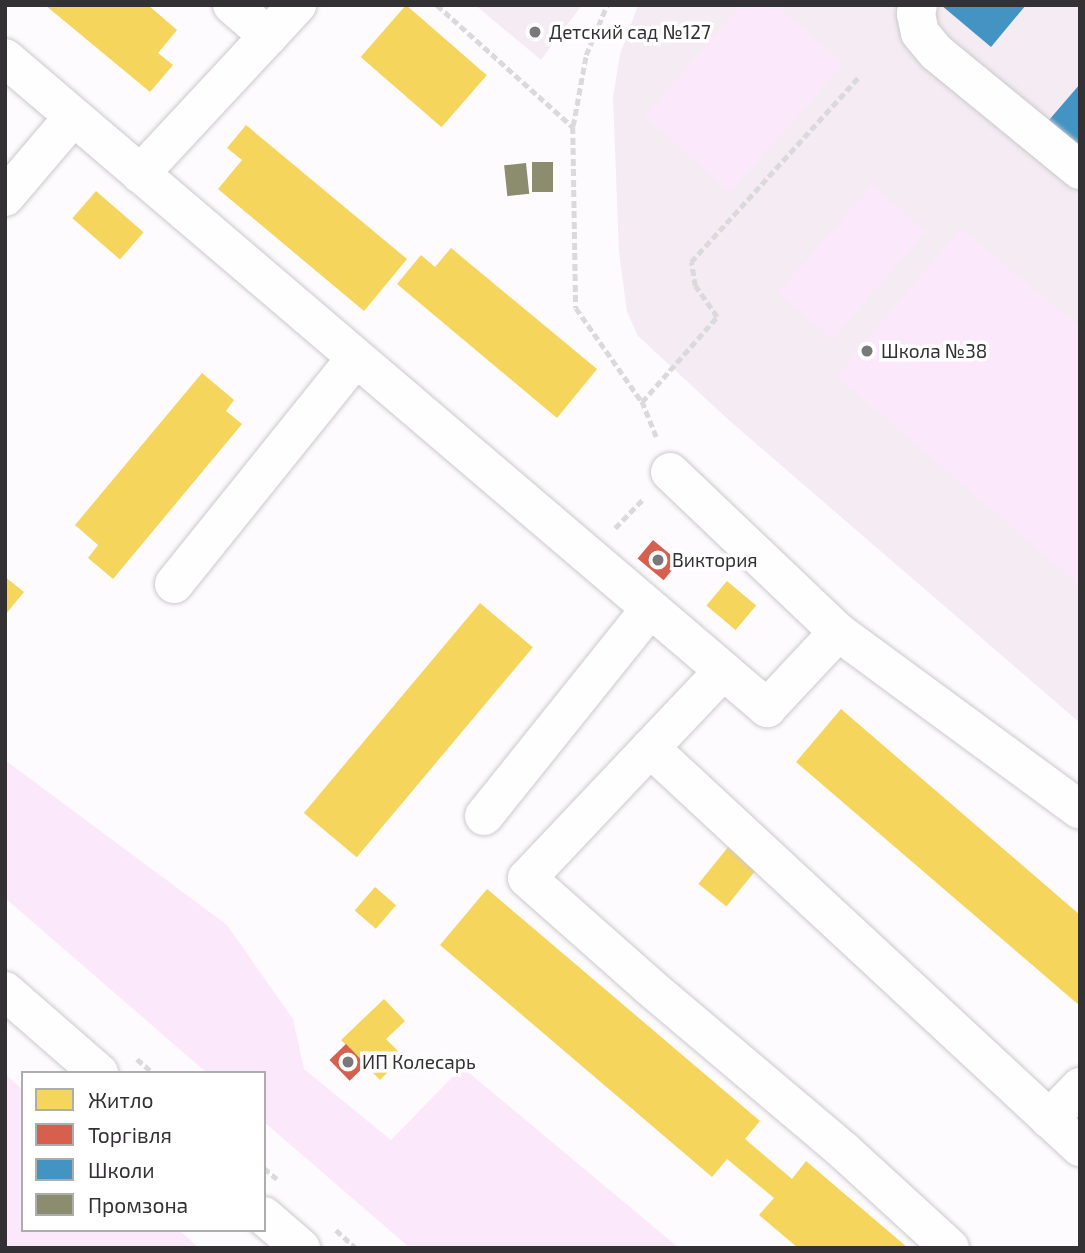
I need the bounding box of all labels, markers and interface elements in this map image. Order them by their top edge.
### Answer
place label: Детский сад №127 [549,21,711,43]
marker: Детский сад №127 [527,24,543,40]
place label: Школа №38 [881,340,987,362]
marker: Школа №38 [859,343,875,359]
place label: Виктория [672,549,758,571]
marker: Виктория [650,552,666,568]
place label: ИП Колесарь [362,1051,476,1073]
marker: ИП Колесарь [340,1054,356,1070]
legend [21,1071,266,1232]
text: Житло [88,1087,153,1112]
text: Торгівля [88,1122,172,1147]
text: Школи [88,1157,155,1182]
text: Промзона [88,1192,188,1217]

